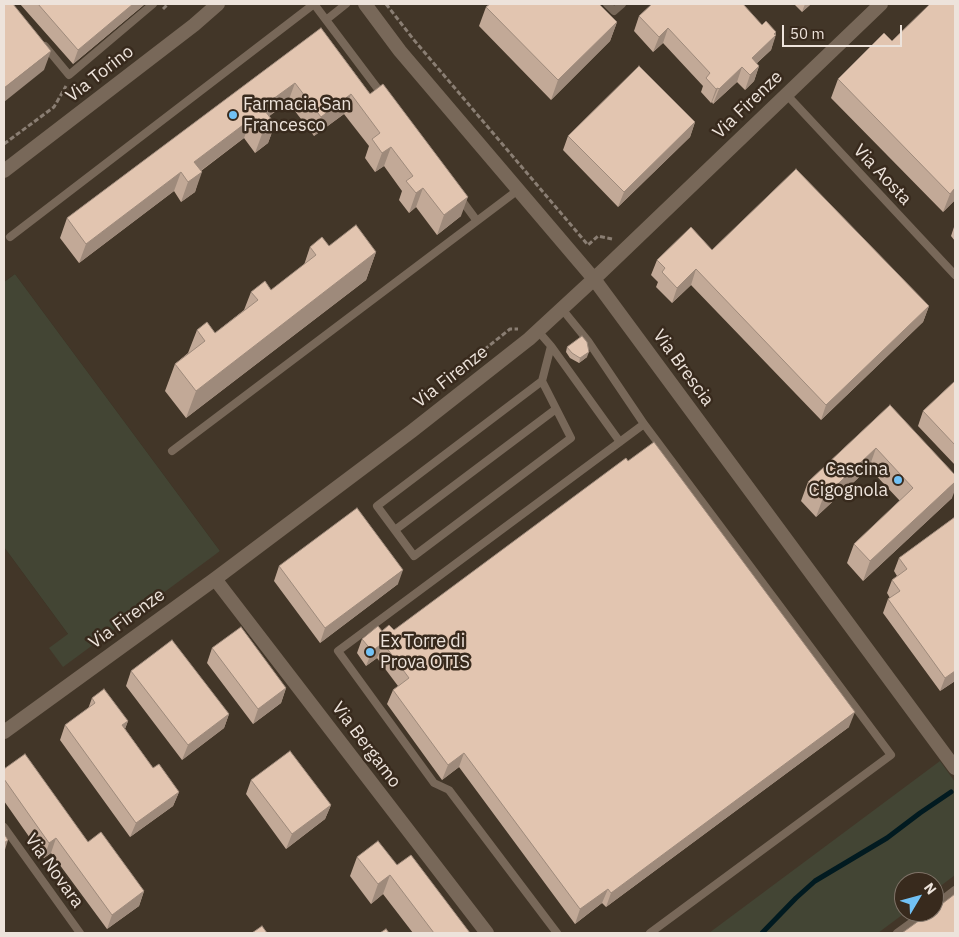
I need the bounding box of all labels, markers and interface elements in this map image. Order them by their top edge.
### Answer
scale bar [784,15,904,47]
text: 50 m [790,24,825,43]
street label: Via Torino [62,41,138,107]
street label: Via Firenze [709,66,787,144]
place label: Farmacia San Francesco [243,94,352,136]
marker: Farmacia San Francesco [227,109,239,121]
street label: Via Aosta [848,140,916,210]
street label: Via Brescia [648,325,718,411]
street label: Via Firenze [409,341,493,413]
place label: Cascina Cigognola [809,459,888,502]
marker: Cascina Cigognola [892,474,904,486]
street label: Via Firenze [85,584,169,654]
place label: Ex Torre di Prova OTIS [380,631,470,674]
marker: Ex Torre di Prova OTIS [364,646,376,658]
street label: Via Bergamo [327,698,405,792]
street label: Via Novara [20,830,88,912]
north arrow [894,872,944,922]
text: N [920,879,940,898]

